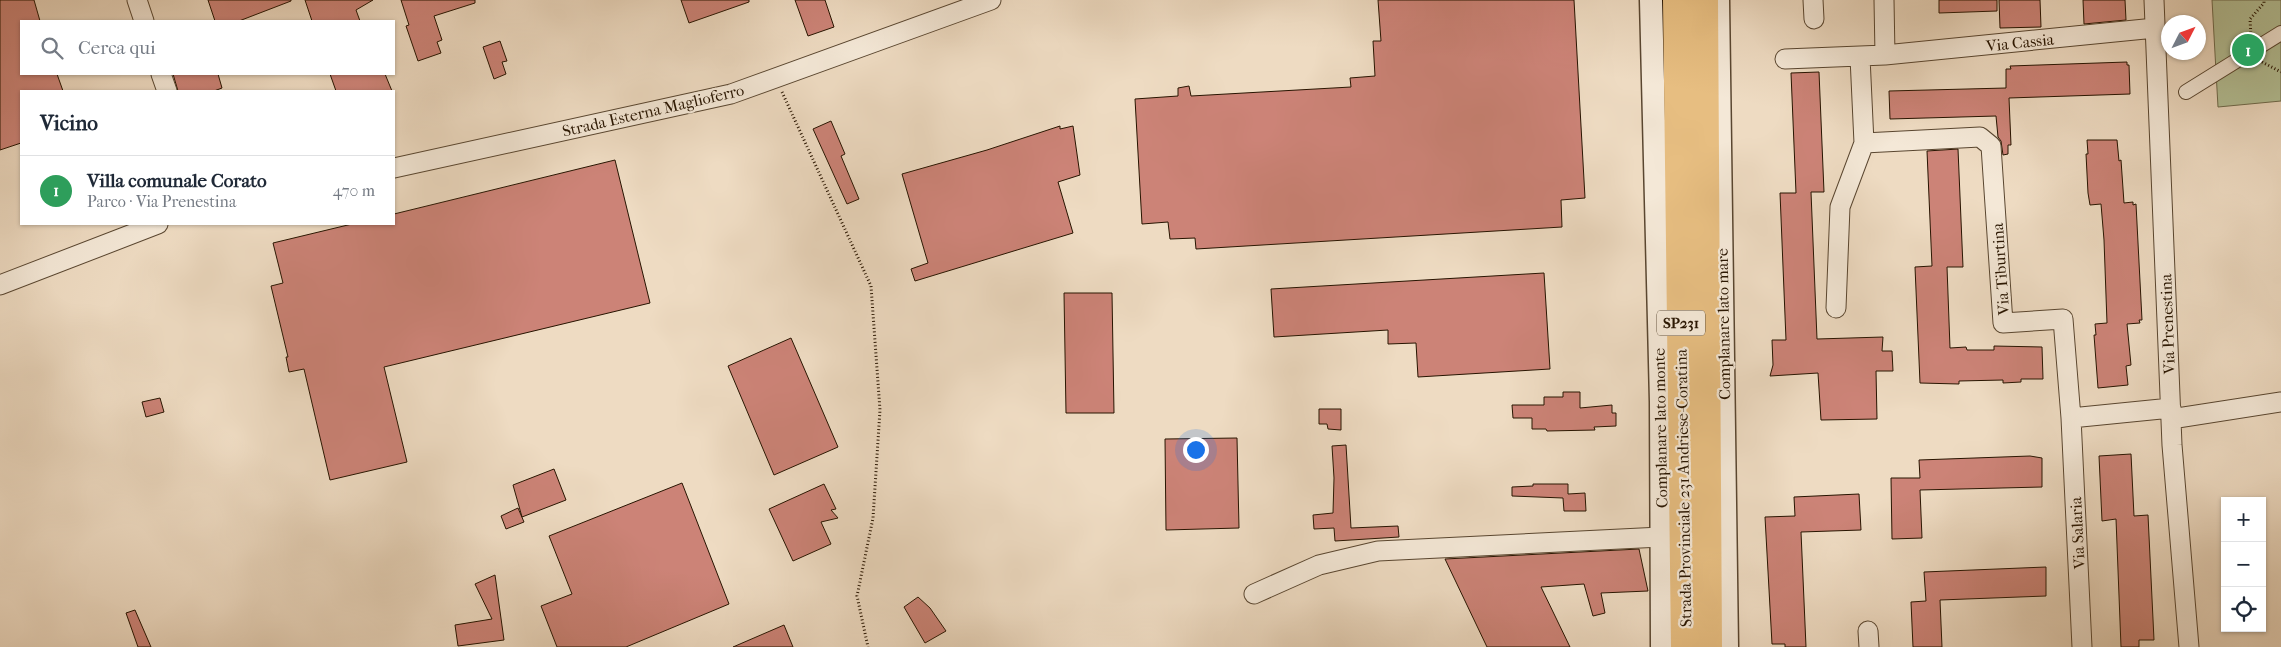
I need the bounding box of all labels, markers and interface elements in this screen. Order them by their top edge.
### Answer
north arrow [2161,15,2206,60]
search box [20,20,395,75]
street label: Via Cassia [1984,29,2055,56]
pin: 1 [2232,31,2264,69]
icon: search [38,34,66,62]
text: Cerca qui [78,37,156,59]
street label: Strada Esterna Maglioferro [560,80,746,141]
text: Vicino [40,111,98,135]
text: Villa comunale Corato [87,170,267,192]
text: 1 [53,181,59,200]
text: 470 m [333,181,375,200]
text: Parco · Via Prenestina [87,192,236,211]
street label: Via Tiburtina [1988,222,2013,317]
street label: Complanare lato mare [1713,248,1734,400]
street label: Via Prenestina [2156,273,2179,375]
road number: SP231 [1657,310,1705,336]
street label: Complanare lato monte [1650,348,1671,508]
street label: Strada Provinciale 231 Andriese-Coratina [1672,348,1695,627]
your location [1183,437,1209,463]
street label: Via Salaria [2066,496,2089,571]
map controls [2221,497,2266,632]
button: + [2221,497,2266,542]
button: − [2221,542,2266,587]
button: locate [2221,587,2266,632]

